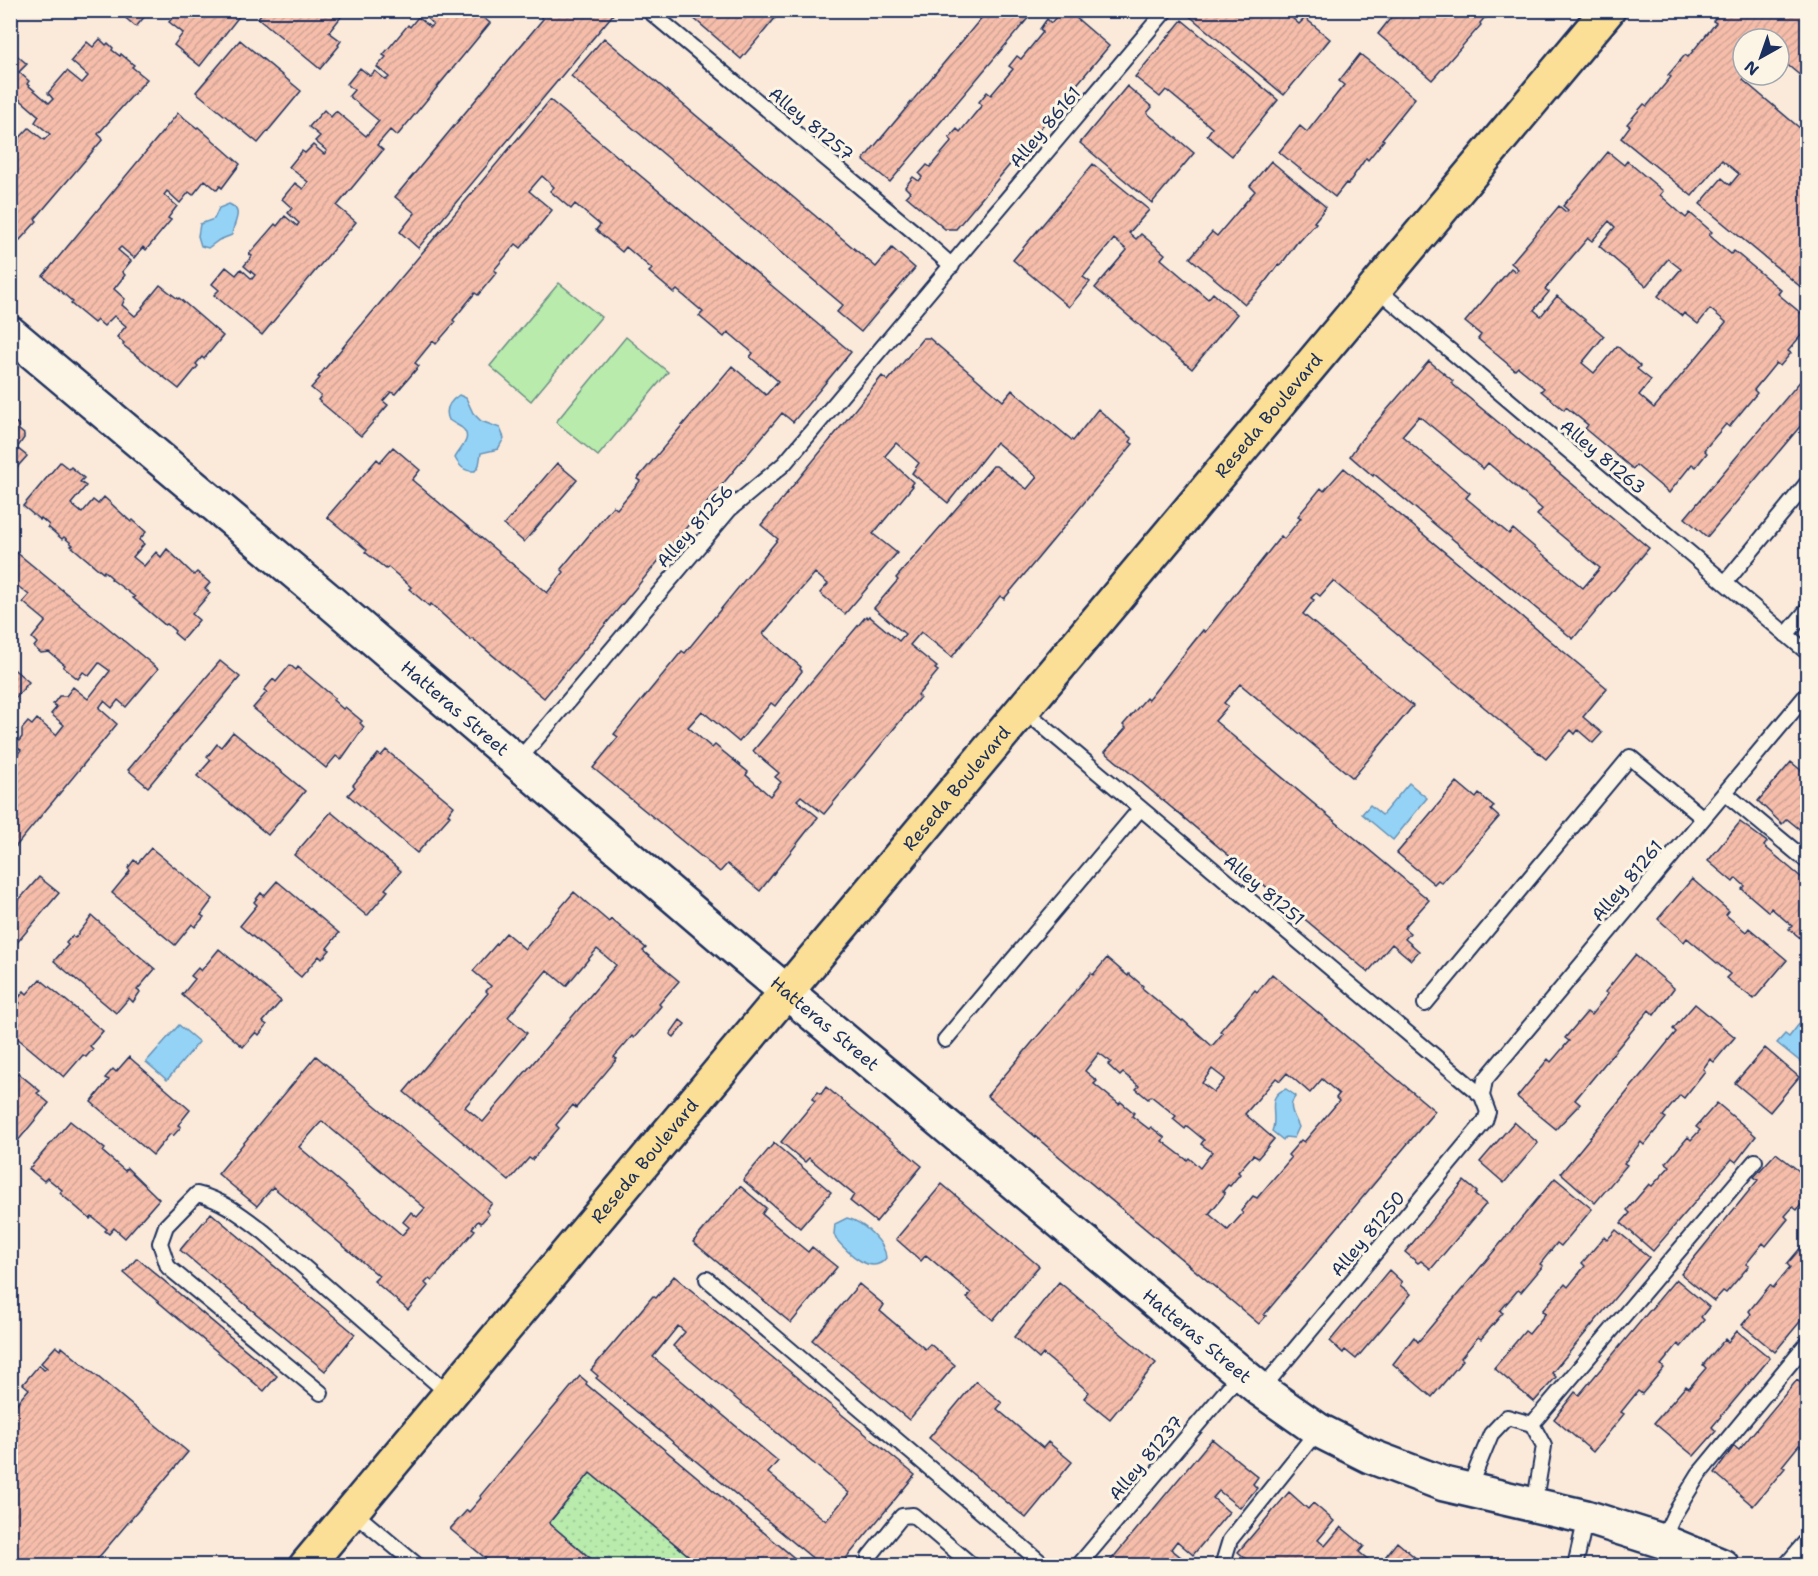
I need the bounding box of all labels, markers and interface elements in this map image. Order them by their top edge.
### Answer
north arrow [1731,27,1791,87]
text: N [1740,56,1763,80]
street label: Alley 86161 [1004,81,1086,173]
street label: Alley 81257 [764,82,858,166]
street label: Reseda Boulevard [1209,348,1328,483]
street label: Alley 81263 [1555,414,1651,500]
street label: Alley 81256 [651,479,739,573]
street label: Hatteras Street [396,655,514,762]
street label: Reseda Boulevard [897,721,1016,856]
street label: Alley 81261 [1586,835,1668,927]
street label: Alley 81251 [1218,849,1310,931]
street label: Hatteras Street [765,971,884,1076]
street label: Reseda Boulevard [586,1094,704,1229]
street label: Alley 81250 [1325,1186,1411,1282]
street label: Hatteras Street [1137,1283,1256,1389]
street label: Alley 81237 [1103,1410,1189,1506]

